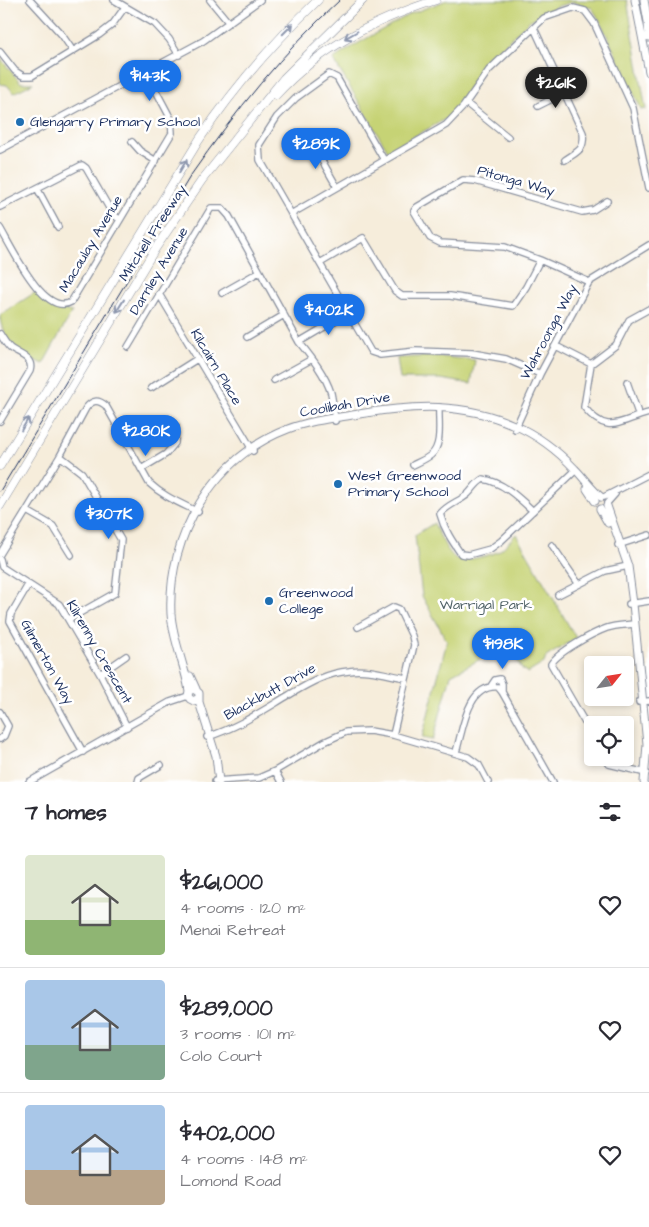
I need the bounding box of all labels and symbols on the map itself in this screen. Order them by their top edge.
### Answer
one-way arrow [281,23,294,35]
one-way arrow [345,31,359,41]
pin: $143K [115,59,185,102]
pin: $261K [521,66,591,109]
place label: Glengarry Primary School [30,112,200,132]
marker: Glengarry Primary School [14,116,26,128]
pin: $289K [281,128,351,170]
one-way arrow [178,159,188,173]
street label: Pitonga Way [475,160,557,202]
street label: Mitchell Freeway [114,181,192,285]
street label: Macaulay Avenue [54,191,128,296]
street label: Darnley Avenue [125,223,193,319]
street label: Wahroonga Way [515,280,583,383]
pin: $402K [294,294,364,336]
one-way arrow [115,299,125,313]
street label: Kilcairn Place [185,325,247,409]
street label: Coolibah Drive [298,387,392,423]
pin: $280K [111,414,181,457]
one-way arrow [21,418,31,432]
place label: West Greenwood Primary School [348,466,461,502]
marker: West Greenwood Primary School [332,478,344,490]
pin: $307K [74,498,144,540]
place label: Greenwood College [279,583,353,619]
marker: Greenwood College [263,595,275,607]
park label: Warrigal Park [440,595,533,615]
street label: Kilrenny Crescent [61,596,137,708]
street label: Gilmerton Way [15,616,79,708]
pin: $198K [468,628,538,670]
north arrow [584,656,634,706]
street label: Blackbutt Drive [220,658,320,726]

